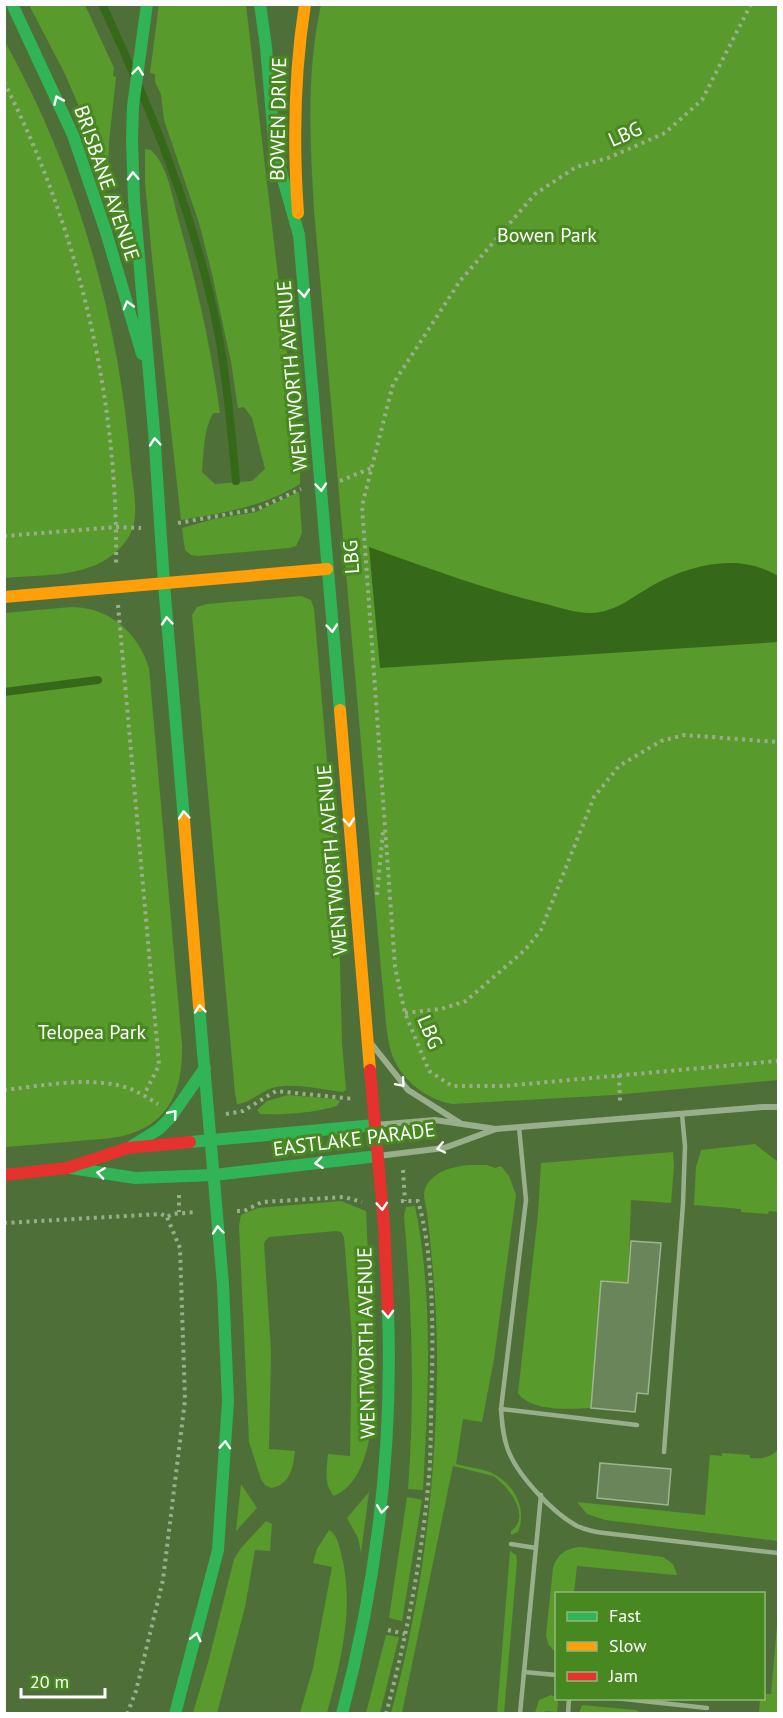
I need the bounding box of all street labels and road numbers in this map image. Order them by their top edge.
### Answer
street label: BOWEN DRIVE [264,57,292,181]
street label: BRISBANE AVENUE [68,102,146,264]
street label: LBG [604,115,646,153]
street label: WENTWORTH AVENUE [271,279,313,473]
street label: LBG [337,539,365,575]
street label: WENTWORTH AVENUE [311,763,353,957]
street label: LBG [411,1011,449,1053]
street label: EASTLAKE PARADE [271,1116,437,1162]
street label: WENTWORTH AVENUE [351,1247,381,1439]

